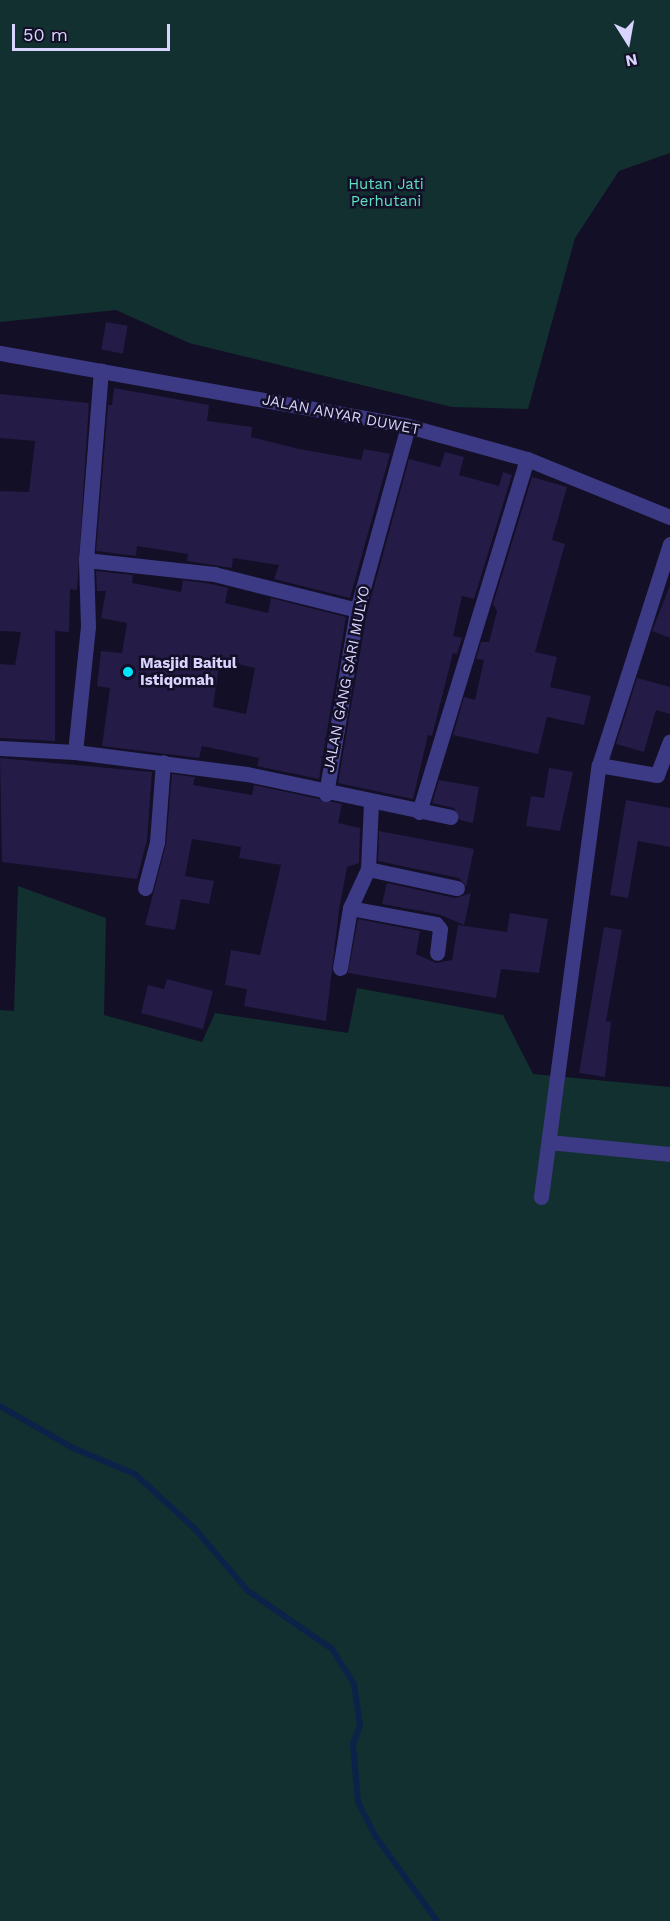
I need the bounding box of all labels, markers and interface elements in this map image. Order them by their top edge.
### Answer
scale bar [15,12,172,50]
north arrow [598,12,658,72]
text: 50 m [23,24,68,45]
text: N [624,50,639,71]
park label: Hutan Jati Perhutani [348,175,424,210]
street label: JALAN ANYAR DUWET [260,391,422,439]
street label: JALAN GANG SARI MULYO [320,584,374,774]
place label: Masjid Baitul Istiqomah [140,654,237,689]
marker: Masjid Baitul Istiqomah [121,665,135,679]

